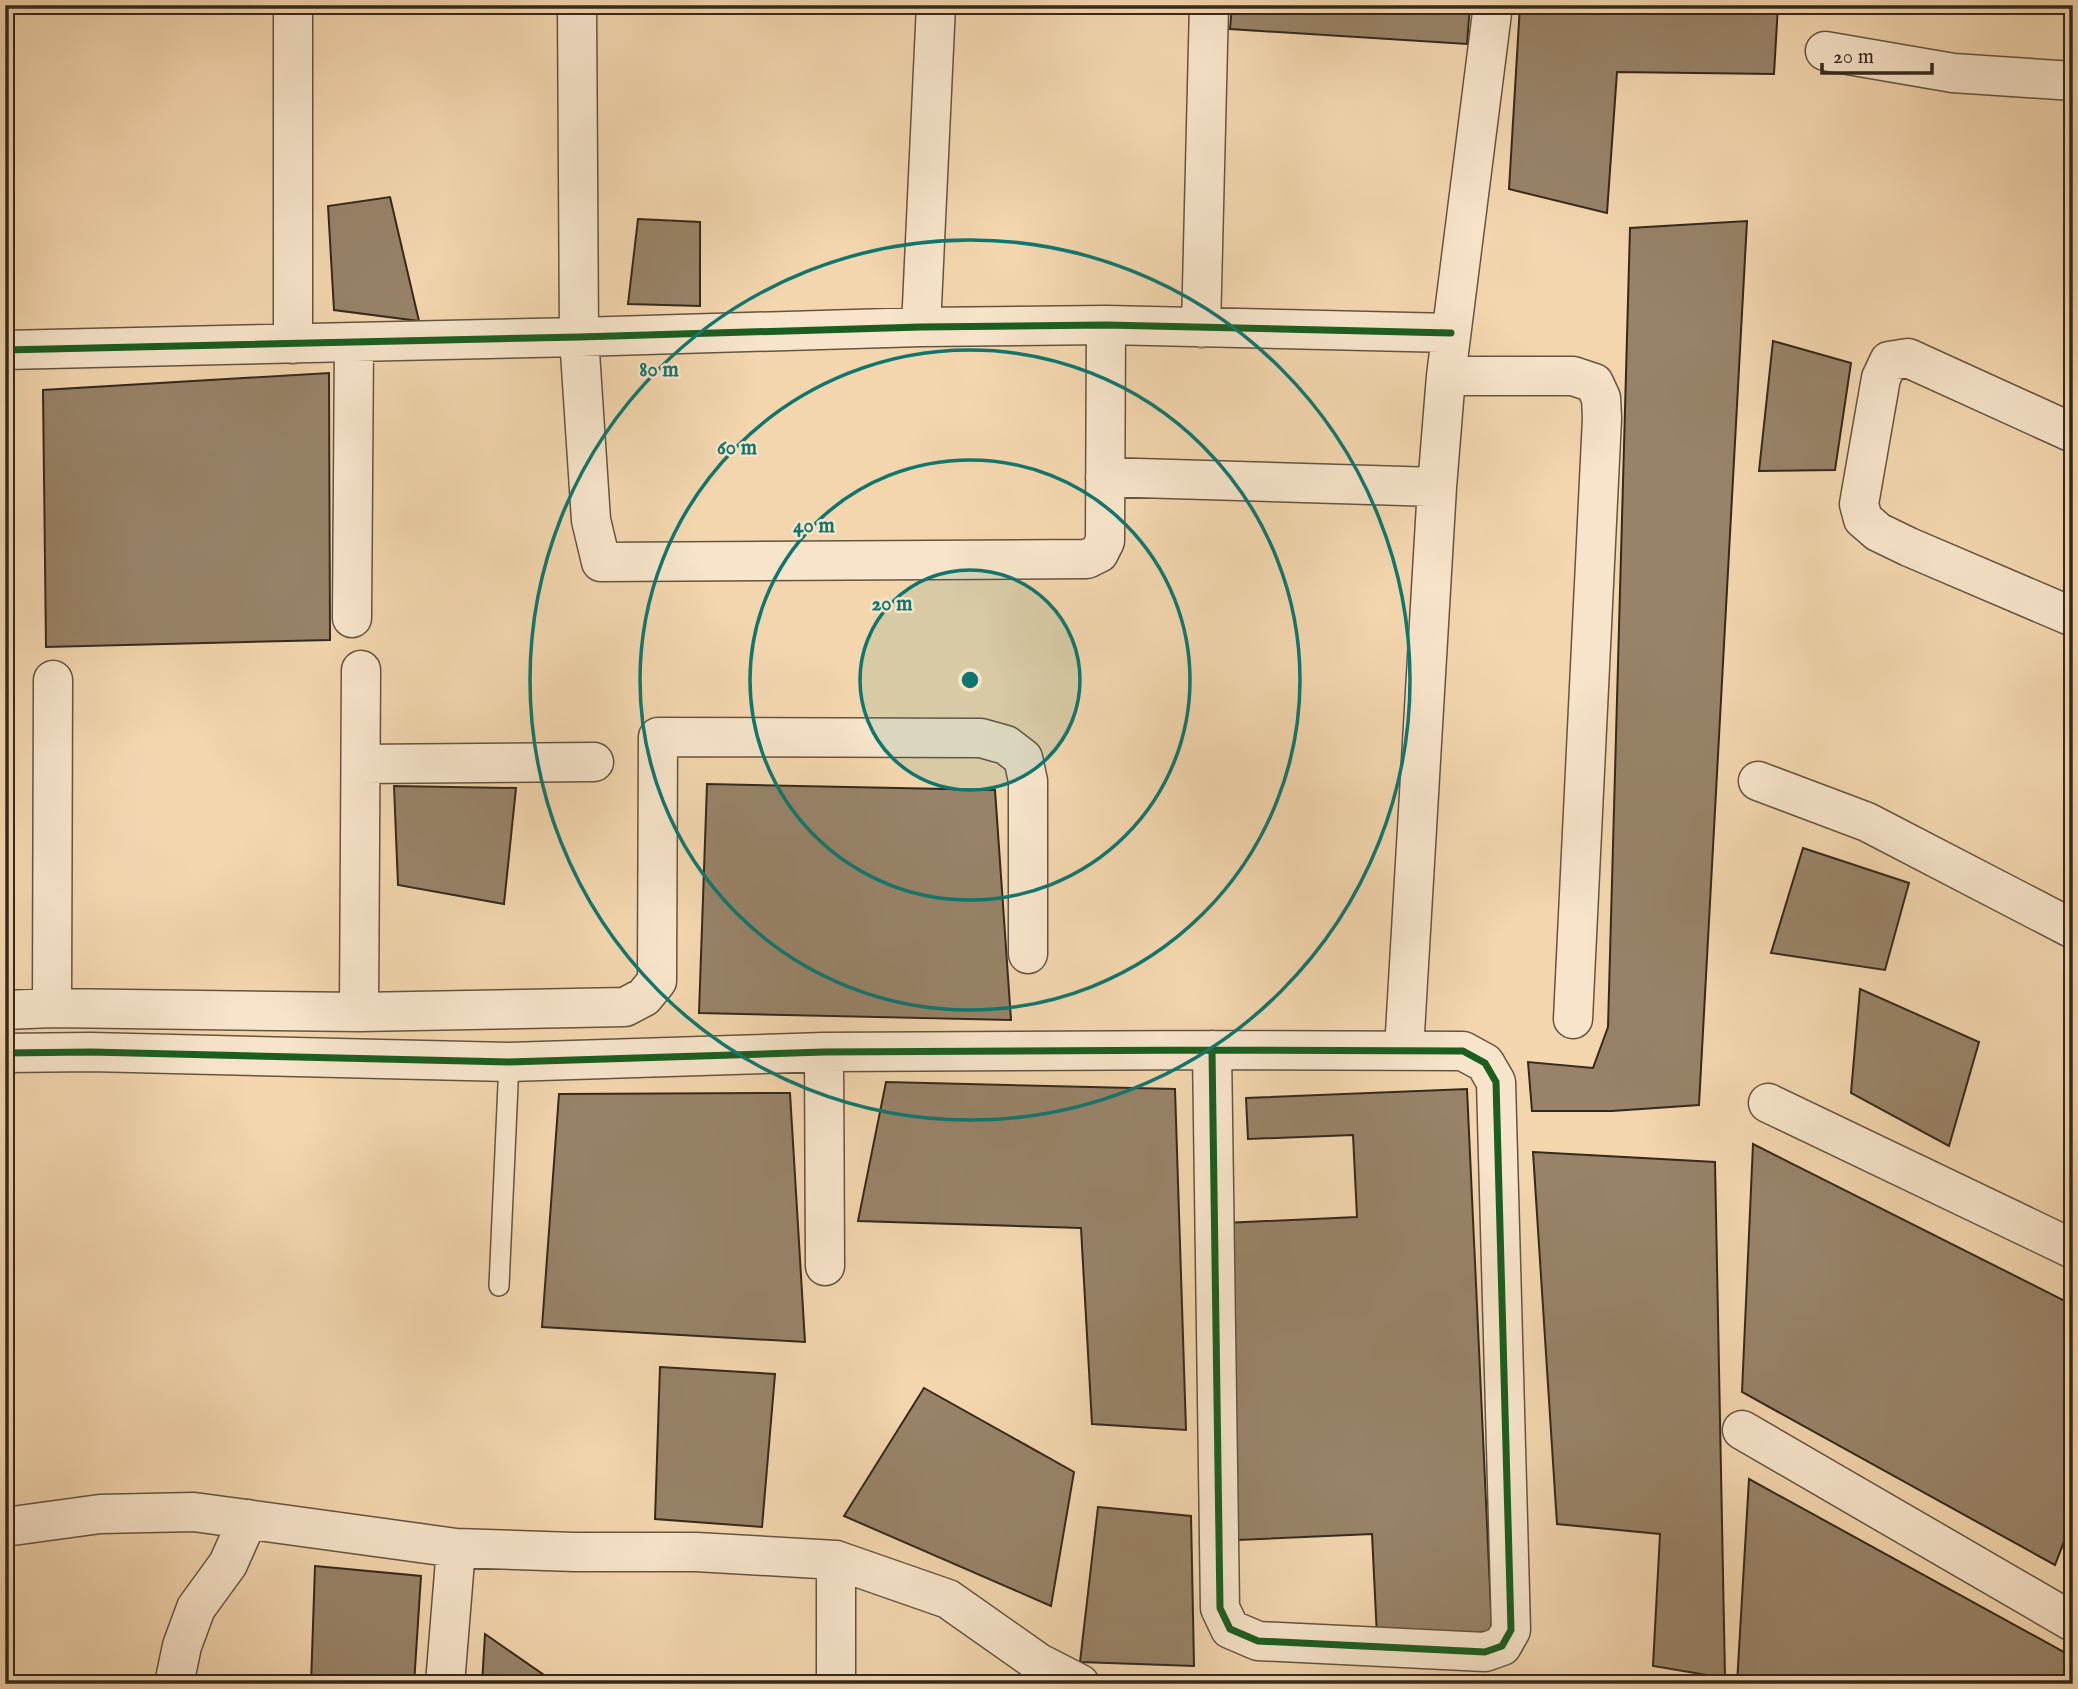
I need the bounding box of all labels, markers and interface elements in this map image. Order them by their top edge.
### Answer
scale bar [1822,32,1933,76]
text: 20 m [1833,44,1874,71]
text: 80 m [639,357,679,384]
text: 60 m [717,435,758,462]
text: 40 m [793,513,835,540]
text: 20 m [872,591,913,618]
centre of rings [958,668,982,692]

